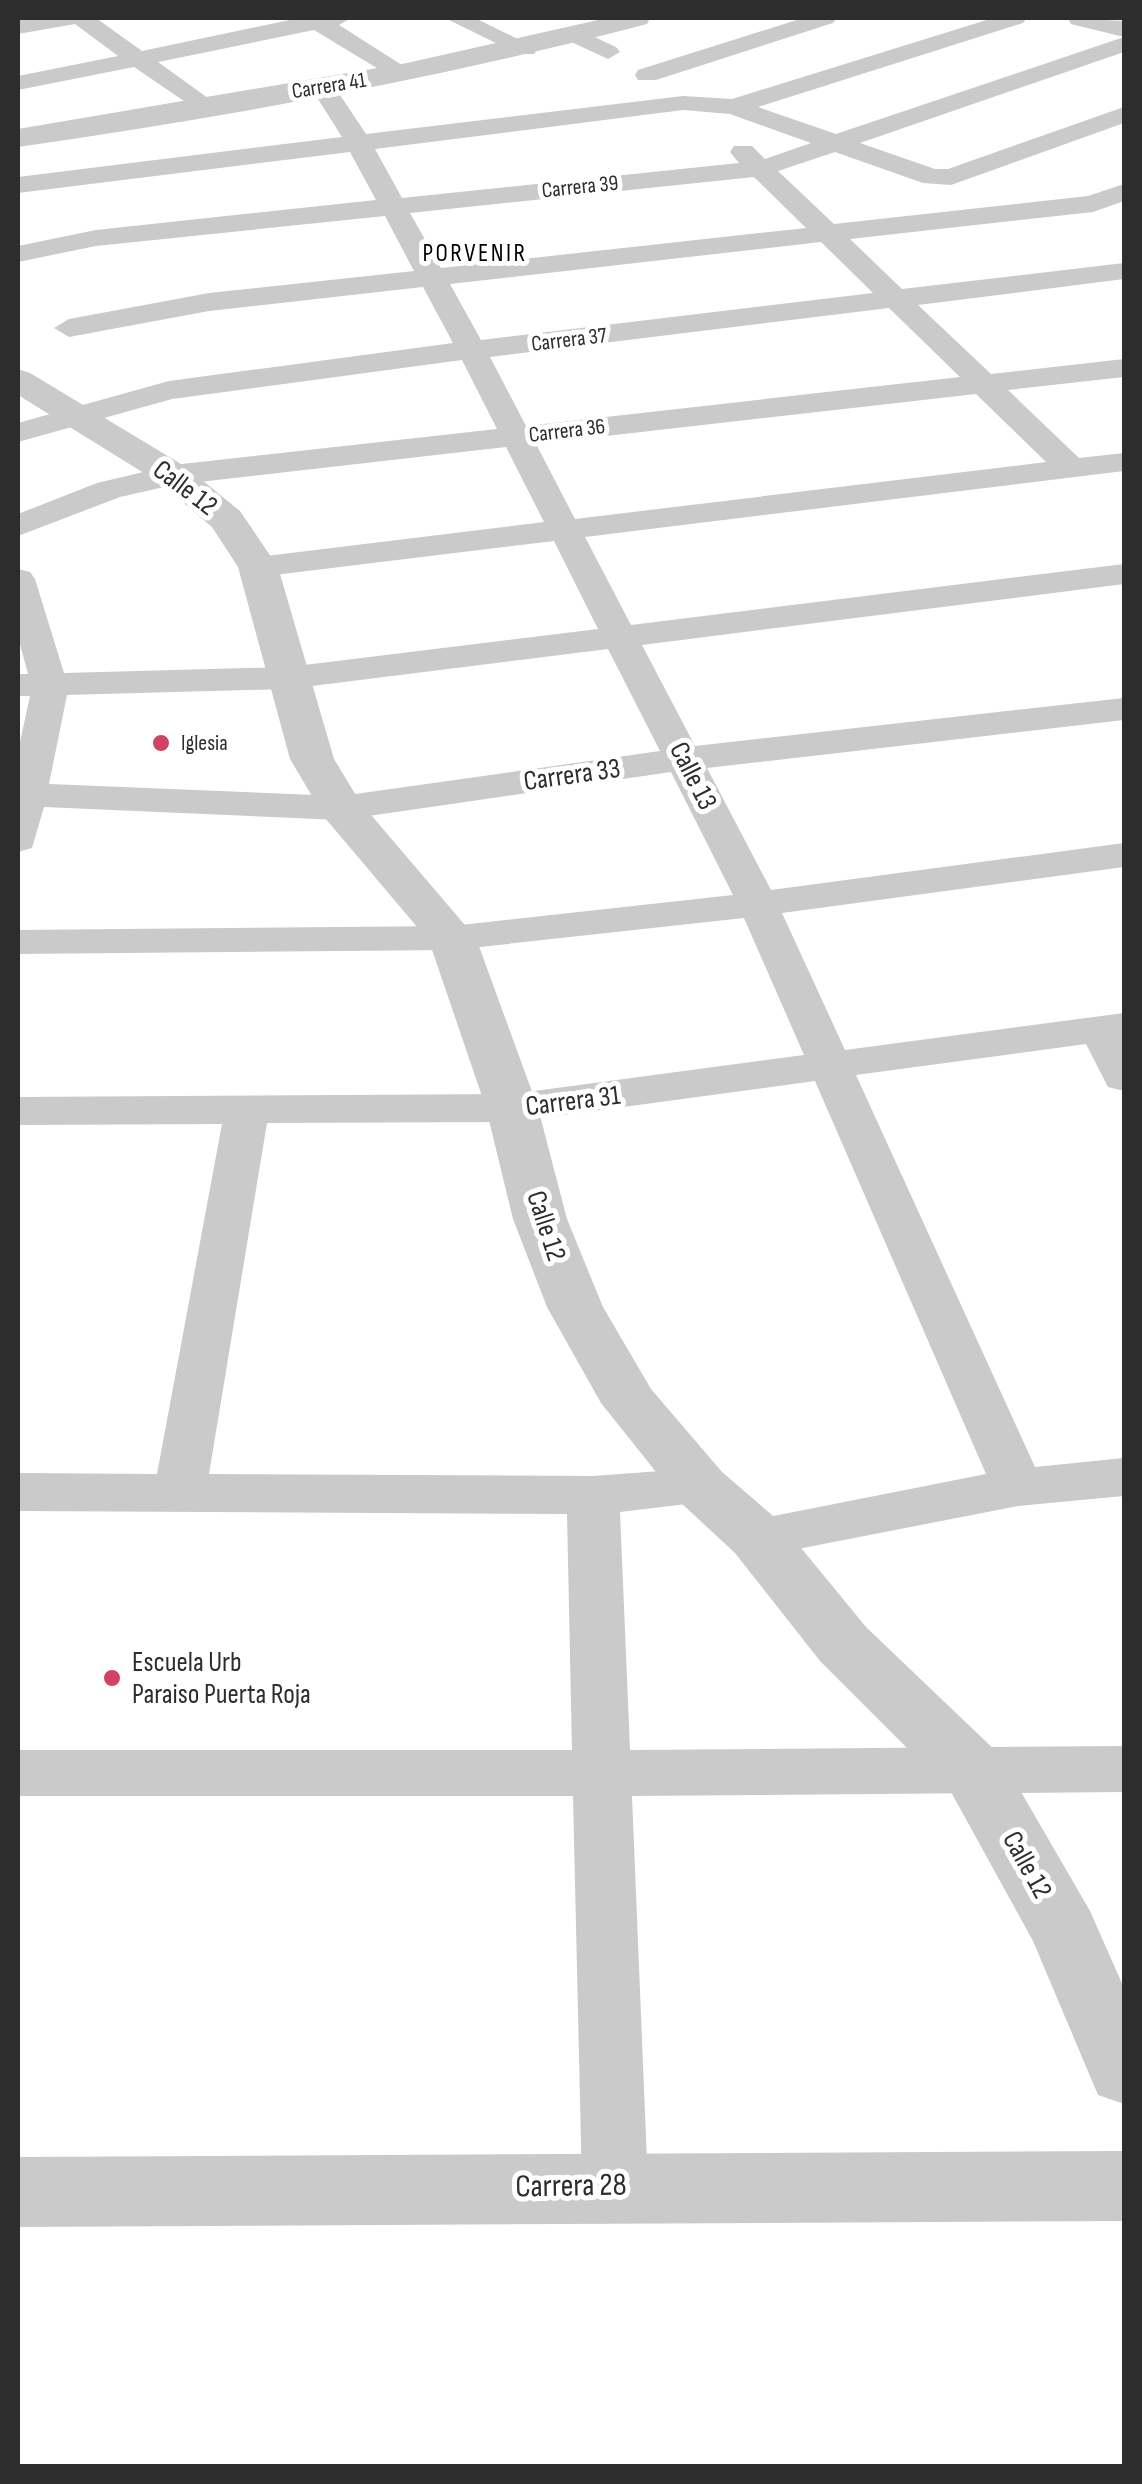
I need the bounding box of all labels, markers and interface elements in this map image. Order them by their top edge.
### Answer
street label: Carrera 41 [290,67,368,105]
street label: Carrera 39 [540,170,620,204]
district label: PORVENIR [422,238,528,269]
street label: Carrera 37 [530,322,608,358]
street label: Carrera 36 [527,413,607,449]
street label: Calle 12 [146,453,224,523]
place label: Iglesia [181,730,228,757]
marker: Iglesia [150,732,172,754]
street label: Calle 13 [662,737,724,815]
street label: Carrera 33 [522,752,622,798]
street label: Carrera 31 [524,1079,622,1123]
street label: Calle 12 [519,1187,573,1265]
place label: Escuela Urb Paraiso Puerta Roja [132,1646,311,1711]
marker: Escuela Urb Paraiso Puerta Roja [101,1667,123,1689]
street label: Calle 12 [995,1826,1059,1904]
street label: Carrera 28 [515,2166,627,2206]

